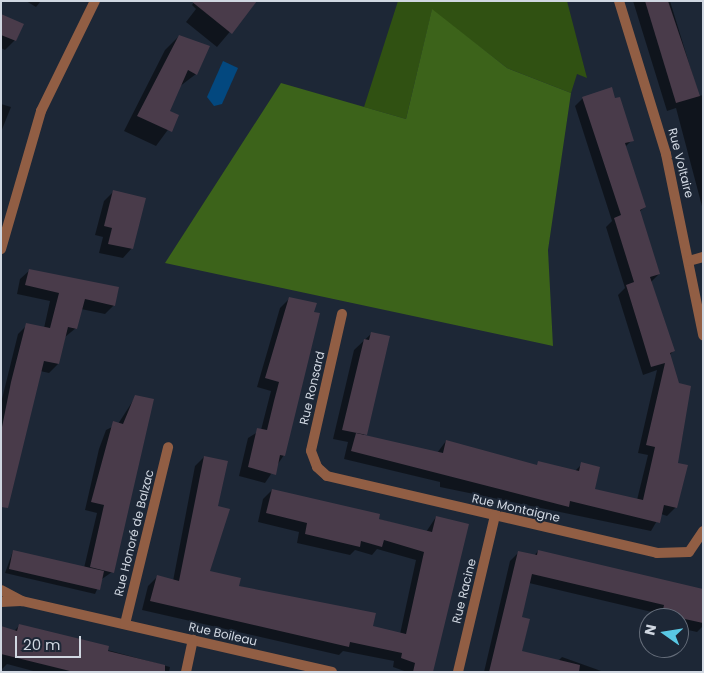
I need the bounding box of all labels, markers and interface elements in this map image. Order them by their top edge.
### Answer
street label: Rue Voltaire [665,126,697,200]
street label: Rue Ronsard [297,350,327,426]
street label: Rue Honoré de Balzac [111,468,157,598]
street label: Rue Montaigne [471,491,561,525]
street label: Rue Racine [449,557,479,625]
north arrow [639,608,689,658]
street label: Rue Boileau [187,619,259,649]
text: N [639,622,661,637]
scale bar [18,626,84,658]
text: 20 m [23,634,61,655]

